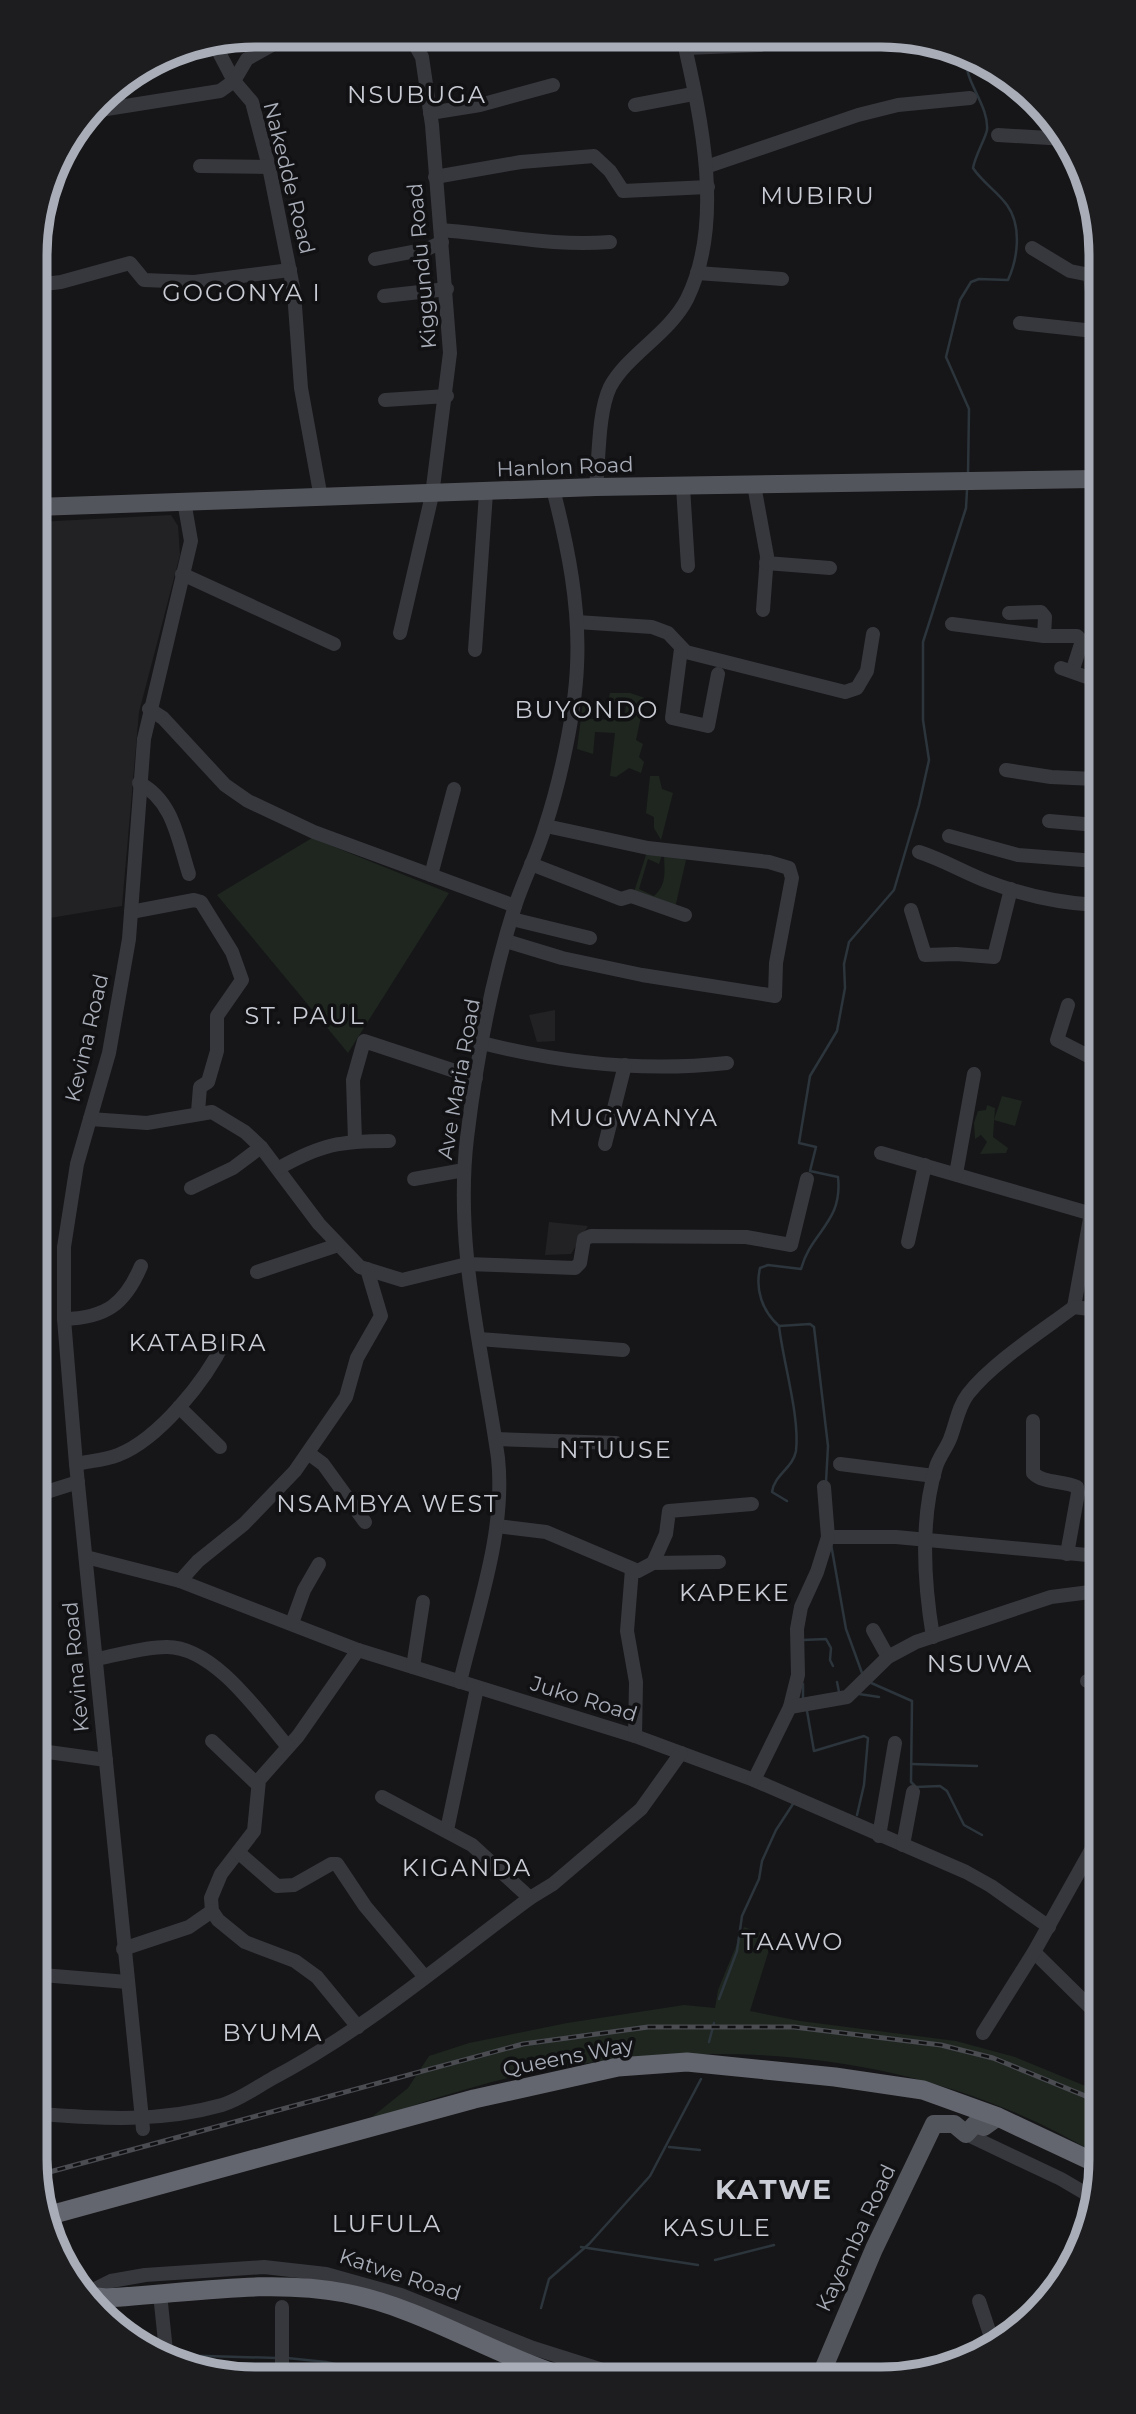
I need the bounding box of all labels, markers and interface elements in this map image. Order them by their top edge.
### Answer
district label: NSUBUGA [347,80,487,109]
street label: Nakedde Road [259,99,320,257]
district label: MUBIRU [760,181,876,210]
street label: Kiggundu Road [402,182,441,350]
district label: GOGONYA I [162,278,322,307]
street label: Hanlon Road [496,452,634,481]
district label: BUYONDO [515,695,660,724]
street label: Kevina Road [60,971,113,1104]
street label: Ave Maria Road [432,997,485,1161]
district label: ST. PAUL [244,1001,366,1030]
district label: MUGWANYA [549,1103,719,1132]
district label: KATABIRA [129,1328,267,1357]
district label: NTUUSE [559,1435,673,1464]
district label: NSAMBYA WEST [276,1489,500,1518]
district label: KAPEKE [679,1578,791,1607]
street label: Kevina Road [57,1601,94,1733]
district label: NSUWA [927,1649,1033,1678]
street label: Juko Road [527,1670,641,1727]
district label: KIGANDA [402,1853,532,1882]
district label: TAAWO [742,1927,844,1956]
district label: BYUMA [222,2018,324,2047]
street label: Queens Way [500,2031,636,2081]
street label: Kayemba Road [810,2160,901,2315]
district label: KATWE [715,2172,833,2206]
district label: LUFULA [332,2209,442,2238]
district label: KASULE [662,2213,772,2242]
street label: Katwe Road [336,2243,464,2306]

